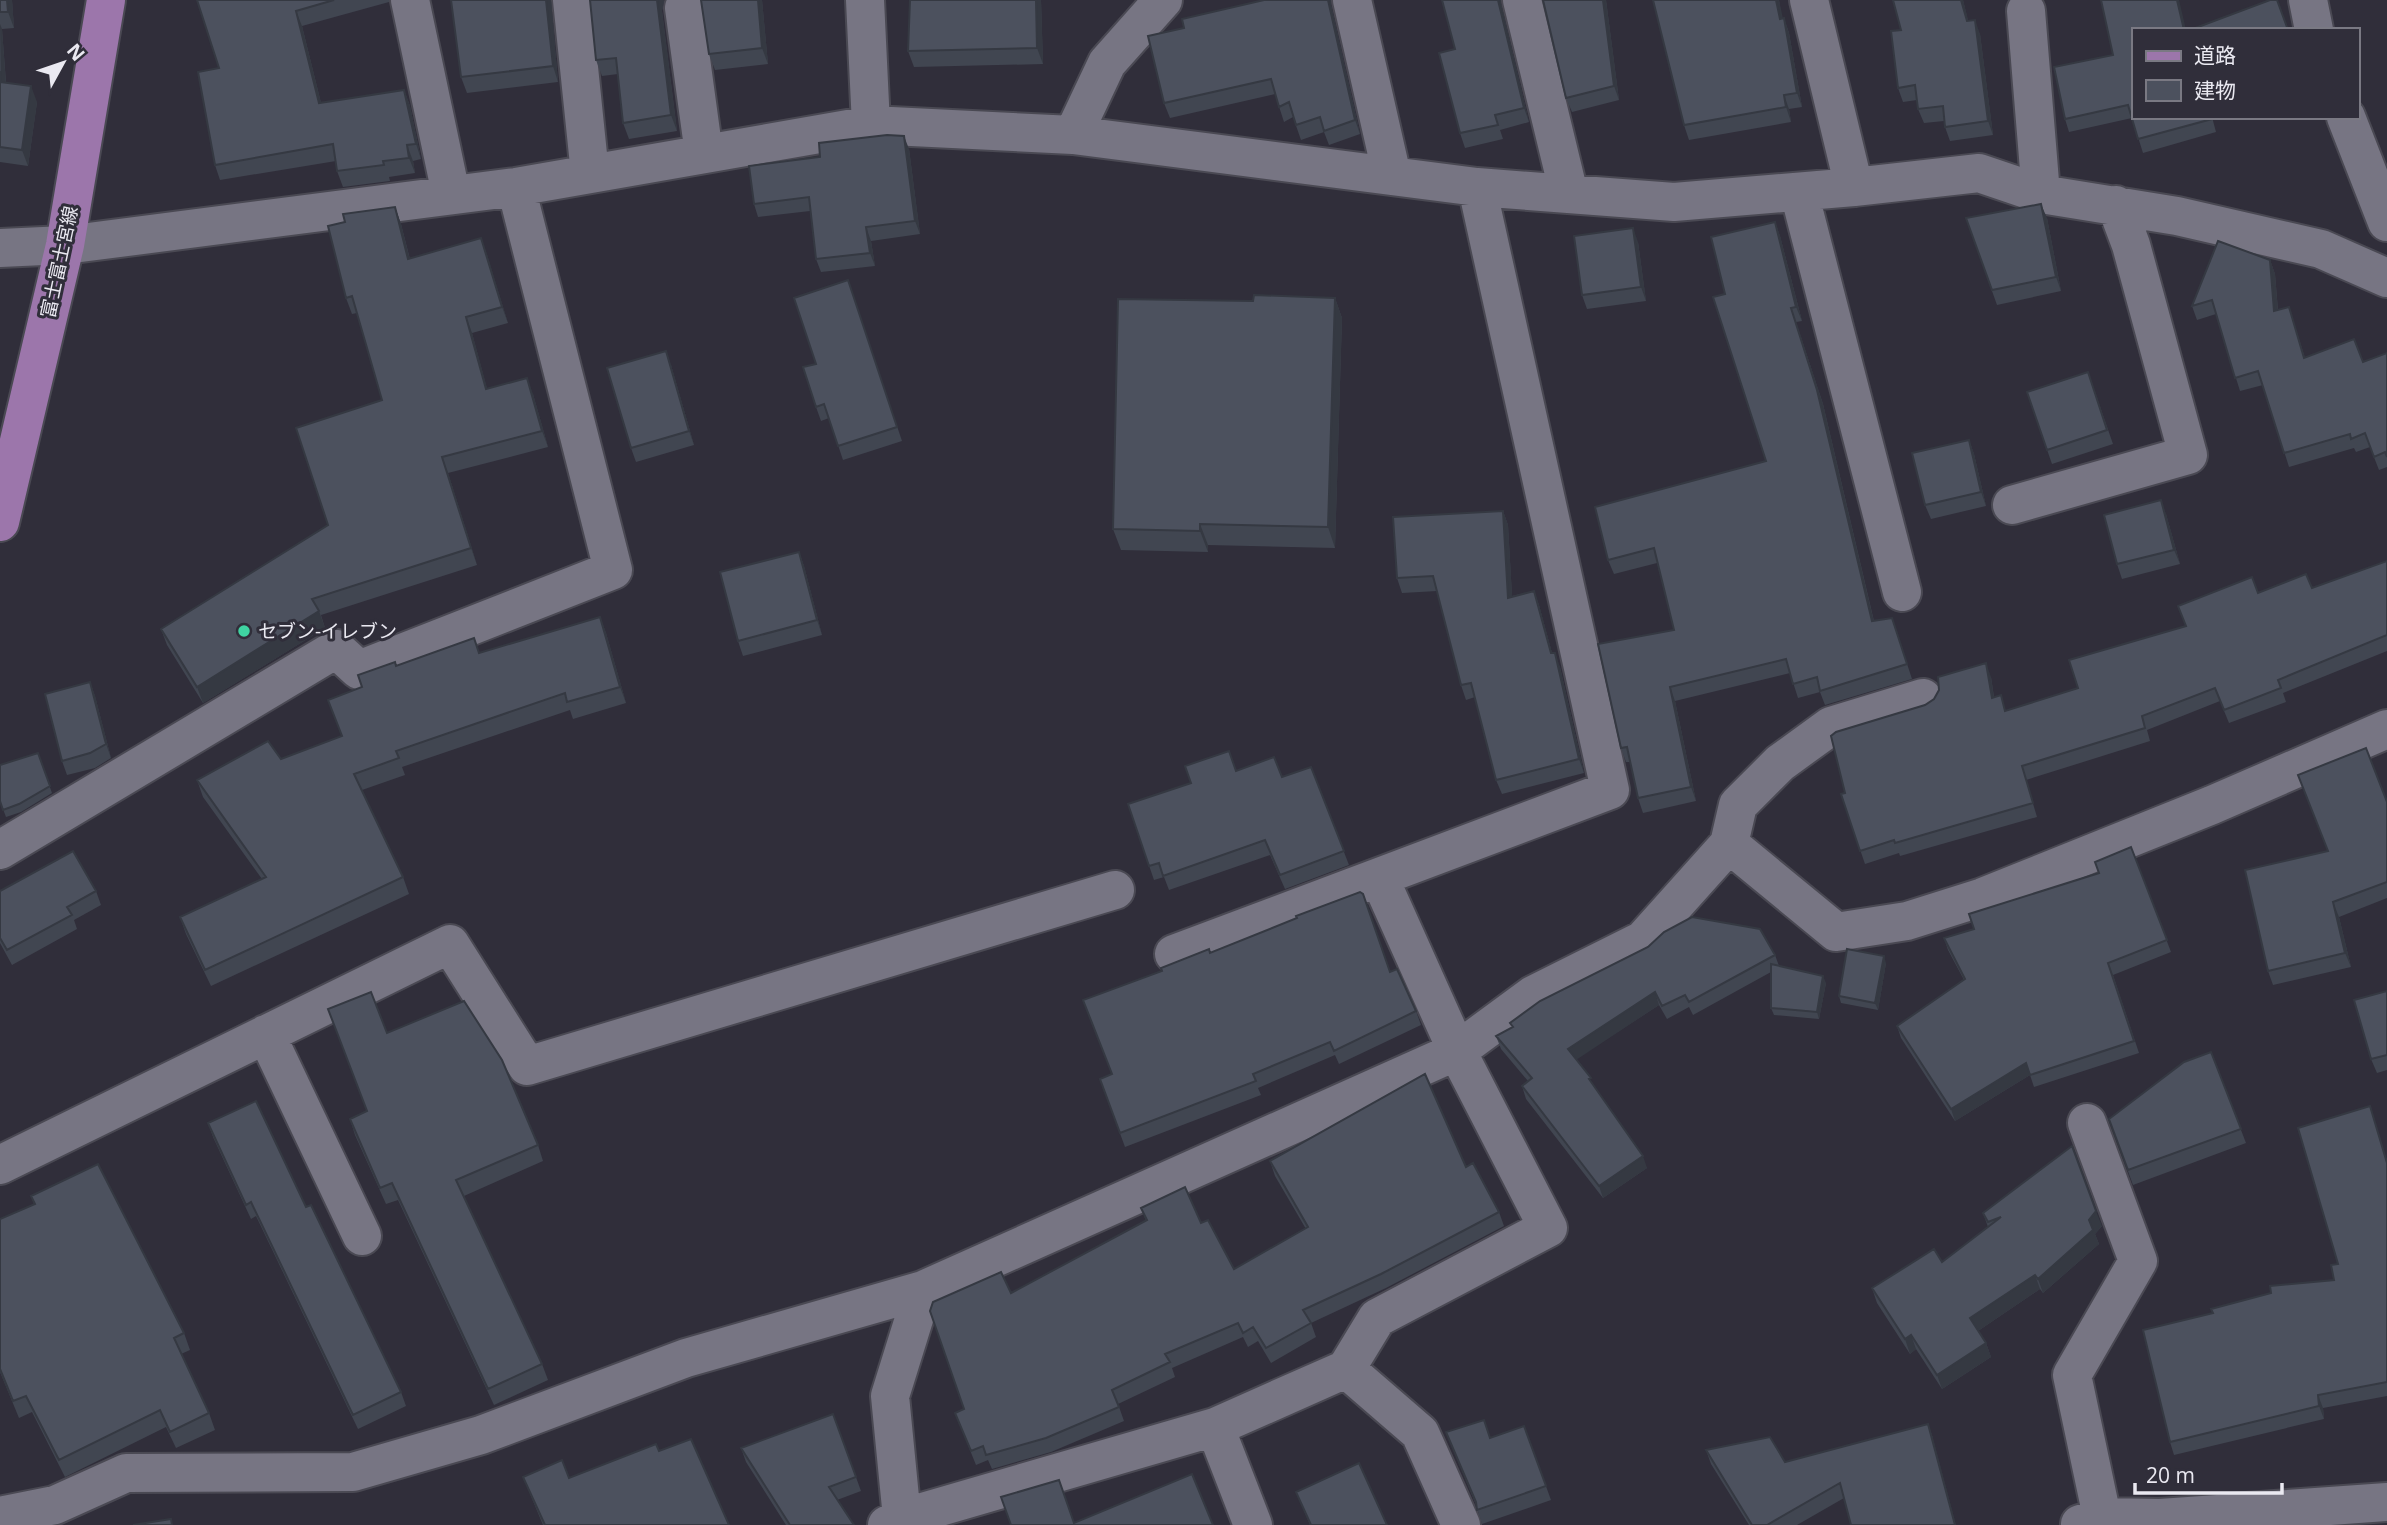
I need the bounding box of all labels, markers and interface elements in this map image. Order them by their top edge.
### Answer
north arrow [28,28,98,98]
legend [2132,28,2359,119]
text: N [61,38,91,66]
text: 道路 [2194,41,2236,69]
text: 建物 [2194,76,2236,104]
street label: 富士富士宮線 [34,204,84,320]
place label: セブン-イレブン [258,618,397,644]
marker: セブン-イレブン [236,623,252,639]
scale bar [2135,1452,2282,1496]
text: 20 m [2146,1461,2195,1489]

